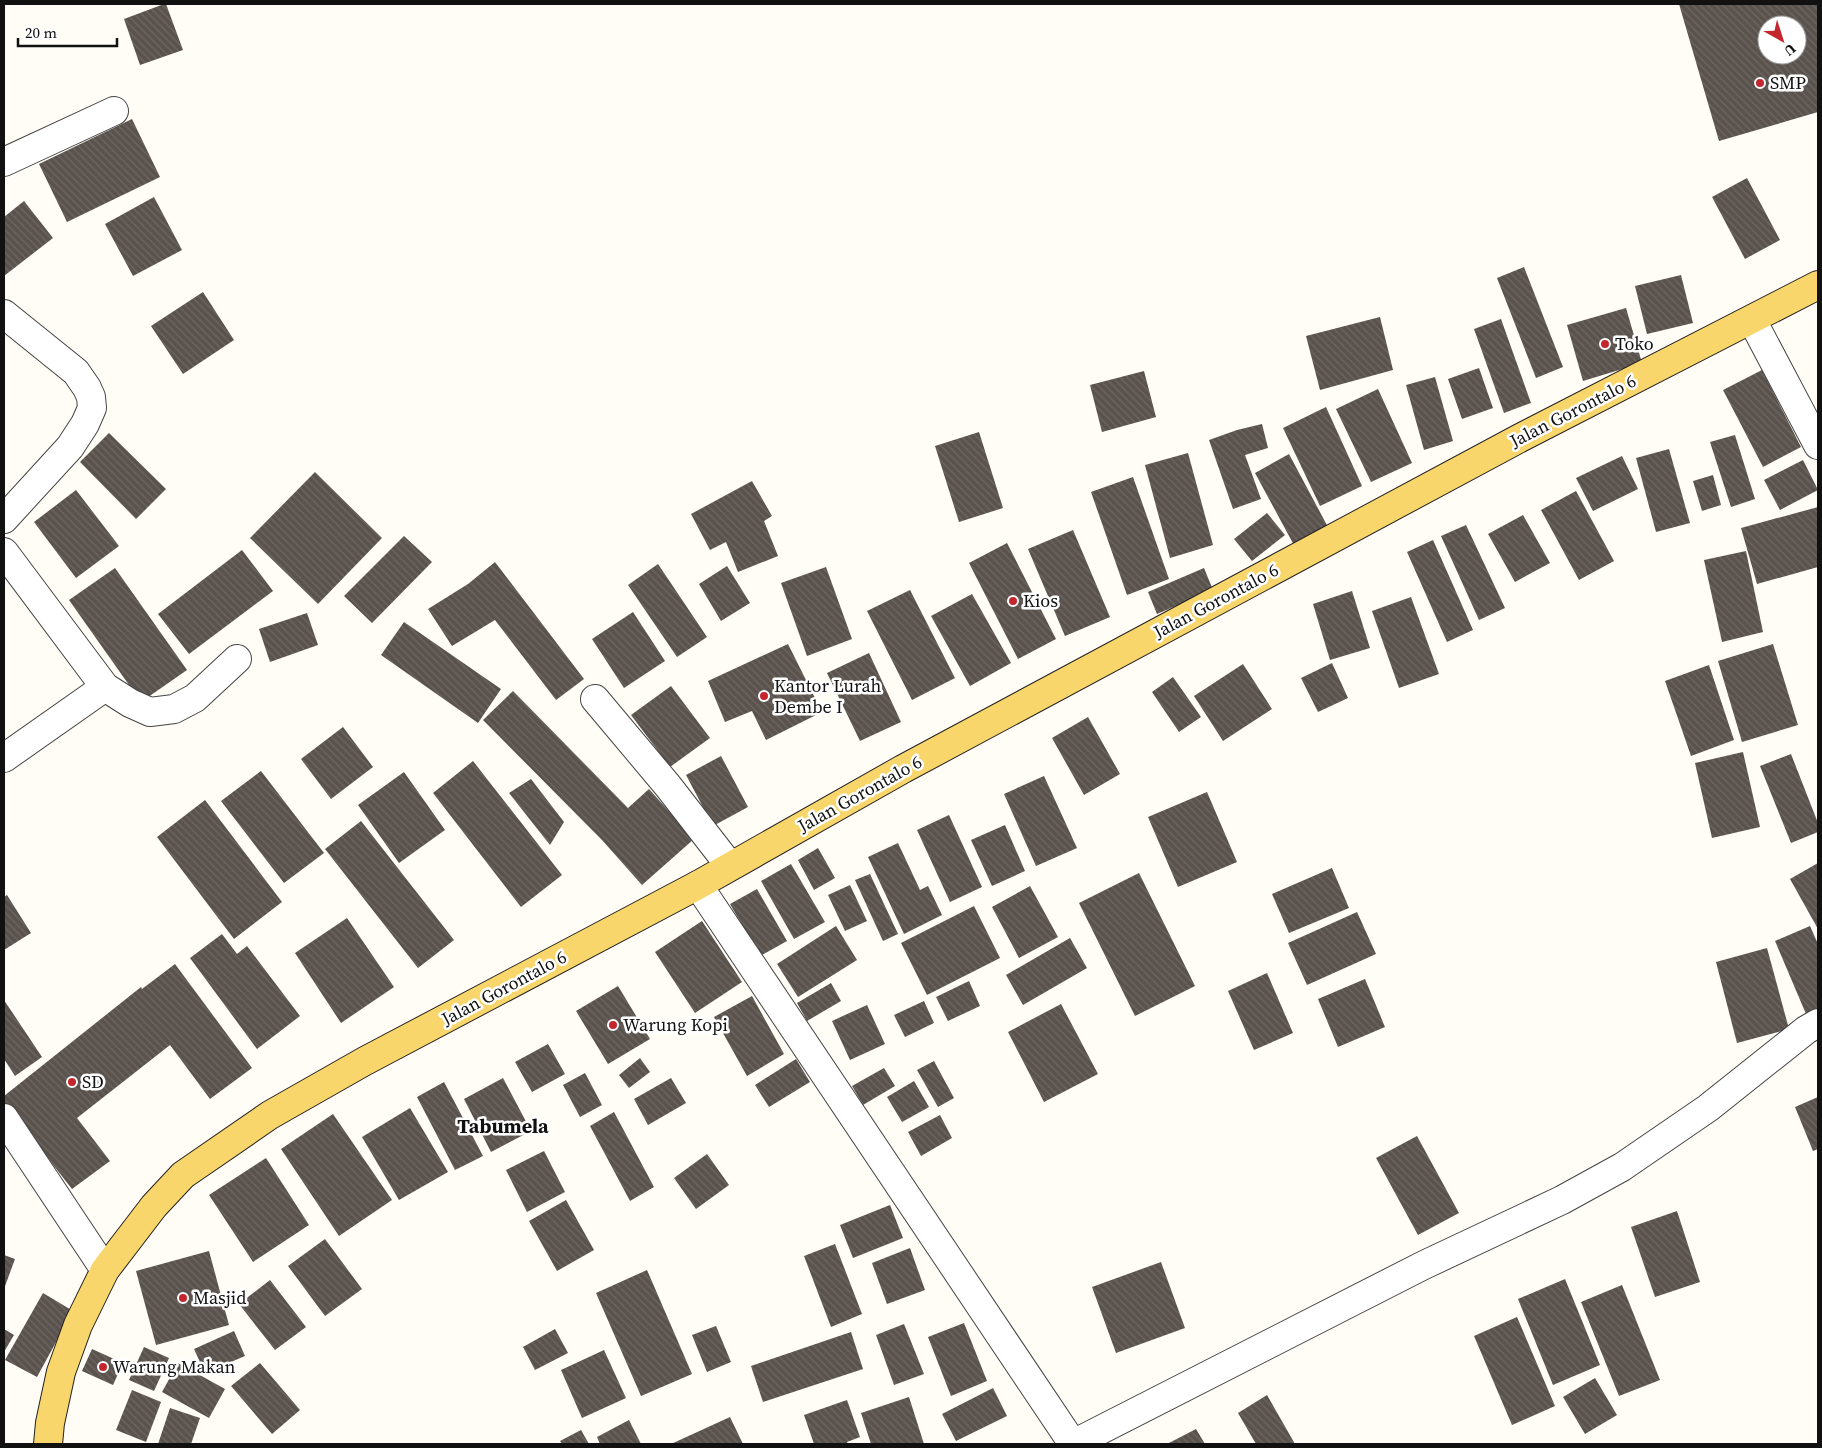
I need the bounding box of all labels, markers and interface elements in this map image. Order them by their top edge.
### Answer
scale bar [18,15,116,47]
north arrow [1757,15,1807,65]
text: 20 m [25,22,57,43]
text: U [1780,39,1800,61]
place label: SMP [1770,70,1806,95]
marker: SMP [1754,77,1766,89]
place label: Toko [1615,331,1654,356]
marker: Toko [1599,338,1611,350]
street label: Jalan Gorontalo 6 [1504,368,1640,454]
street label: Jalan Gorontalo 6 [1148,557,1283,645]
place label: Kios [1023,588,1058,613]
marker: Kios [1007,595,1019,607]
place label: Kantor Lurah Dembe I [774,673,882,719]
marker: Kantor Lurah Dembe I [758,690,770,702]
street label: Jalan Gorontalo 6 [792,749,926,839]
street label: Jalan Gorontalo 6 [436,944,571,1032]
place label: Warung Kopi [623,1012,728,1037]
marker: Warung Kopi [607,1019,619,1031]
place label: SD [82,1069,104,1094]
marker: SD [66,1076,78,1088]
district label: Tabumela [457,1112,549,1140]
place label: Masjid [193,1285,246,1310]
marker: Masjid [177,1292,189,1304]
place label: Warung Makan [113,1354,236,1379]
marker: Warung Makan [97,1361,109,1373]

